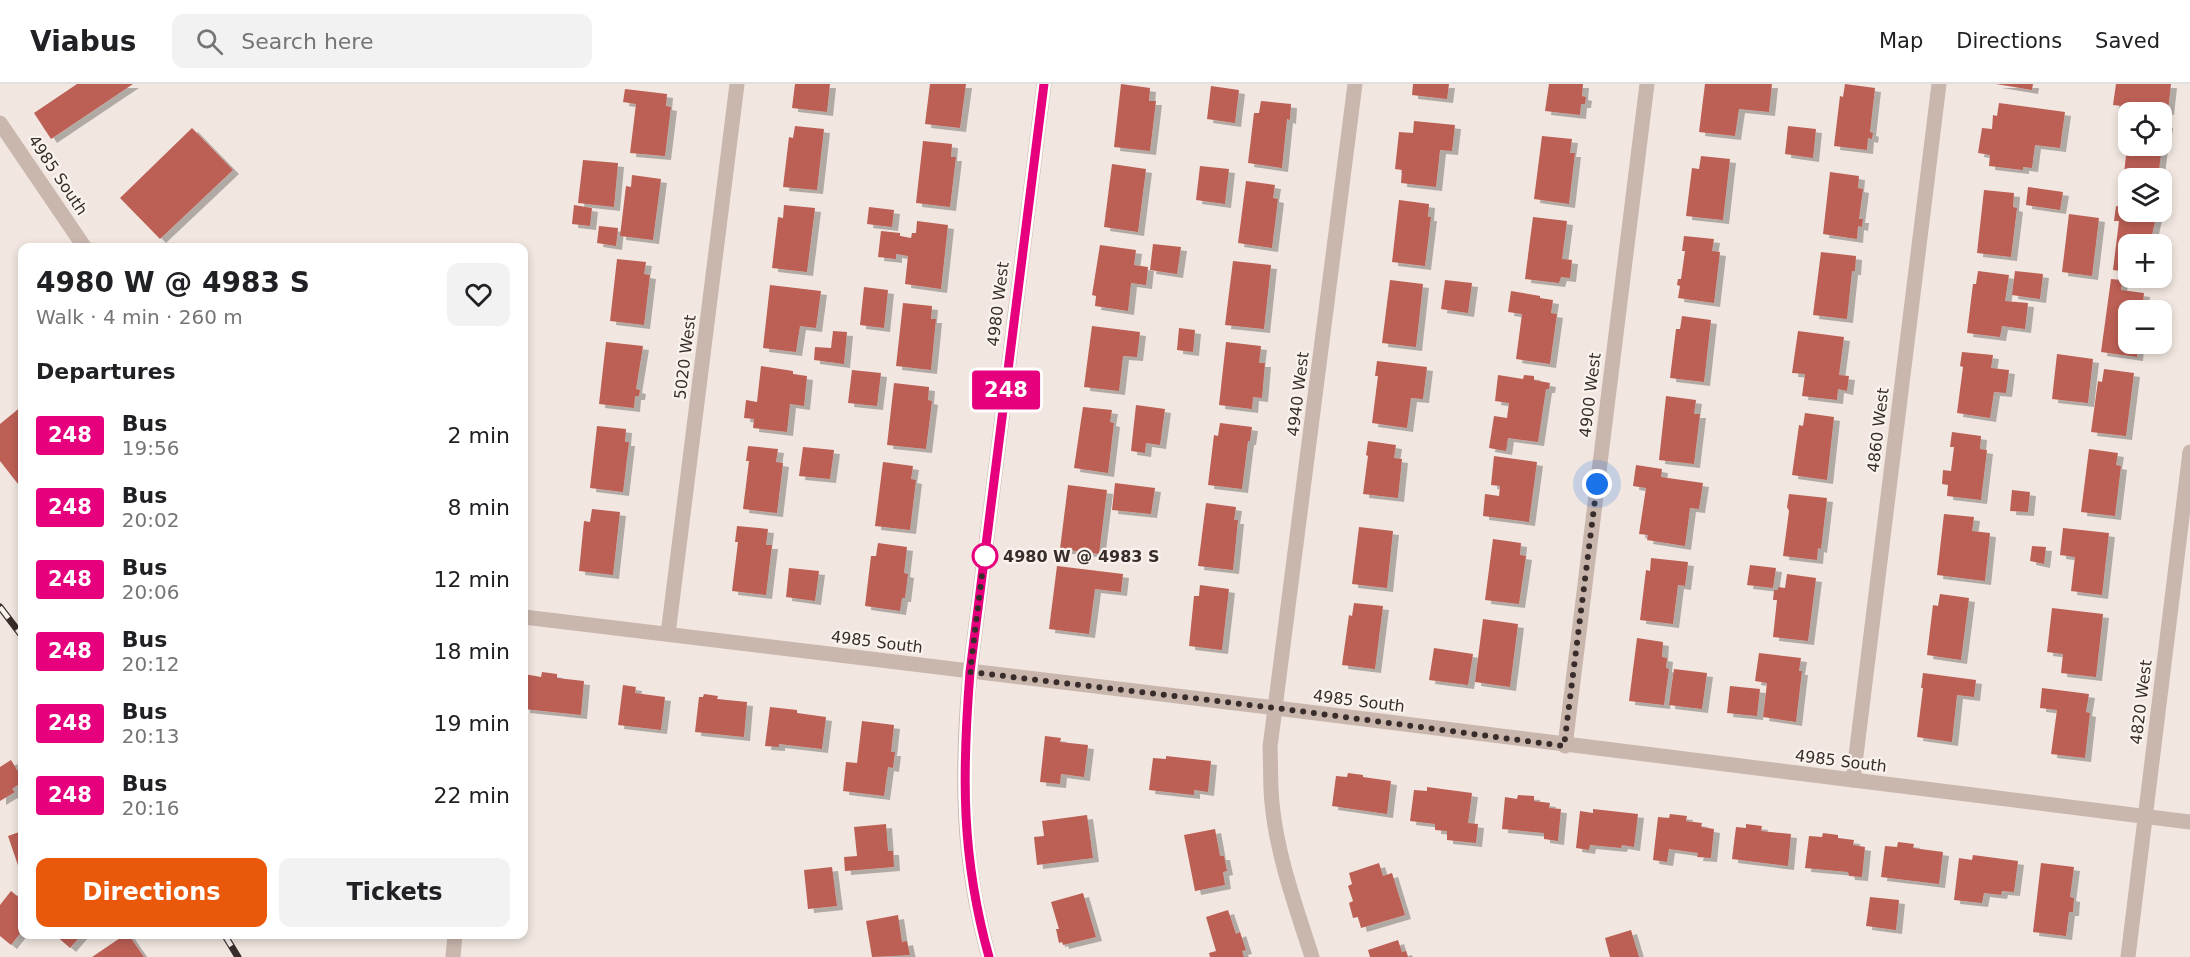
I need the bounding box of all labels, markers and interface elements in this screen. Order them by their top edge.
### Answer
search box [172,14,592,68]
text: Viabus [30,25,136,58]
icon: search [193,25,226,58]
text: Search here [241,29,373,54]
text: Map [1879,29,1923,53]
text: Directions [1956,29,2062,53]
text: Saved [2095,29,2160,53]
map controls [2118,102,2172,354]
button: locate [2118,102,2172,156]
street label: 4985 South [24,131,92,219]
button: layers [2118,168,2172,222]
button: + [2118,234,2172,288]
street label: 4980 West [983,261,1013,347]
button: heart [447,263,510,326]
text: 4980 W @ 4983 S [36,266,310,299]
button: − [2118,300,2172,354]
text: Walk · 4 min · 260 m [36,305,243,329]
street label: 5020 West [670,314,700,400]
street label: 4940 West [1283,351,1313,437]
street label: 4900 West [1575,352,1605,438]
text: Departures [36,359,176,384]
line badge: 248 [972,370,1040,410]
text: 248 [984,378,1028,402]
street label: 4860 West [1863,387,1893,473]
text: Bus [122,411,167,436]
text: 248 [48,423,92,447]
text: 2 min [448,423,510,448]
text: 19:56 [122,436,179,460]
your location [1582,469,1612,499]
text: Bus [122,483,167,508]
text: 248 [48,495,92,519]
text: 8 min [448,495,510,520]
text: 20:02 [122,508,179,532]
marker: 4980 W @ 4983 S [972,543,998,569]
place label: 4980 W @ 4983 S [1003,547,1160,566]
text: Bus [122,555,167,580]
text: 248 [48,567,92,591]
text: 12 min [434,567,510,592]
text: 20:06 [122,580,179,604]
text: Bus [122,627,167,652]
street label: 4985 South [830,627,924,657]
text: 248 [48,639,92,663]
text: 18 min [434,639,510,664]
text: 20:12 [122,652,179,676]
street label: 4820 West [2126,659,2156,745]
street label: 4985 South [1312,686,1406,716]
text: Bus [122,699,167,724]
text: 248 [48,711,92,735]
text: 19 min [434,711,510,736]
text: 20:13 [122,724,179,748]
street label: 4985 South [1794,746,1888,776]
text: Bus [122,771,167,796]
text: 248 [48,783,92,807]
text: 22 min [434,783,510,808]
text: 20:16 [122,796,179,820]
button: Directions [36,858,267,927]
button: Tickets [279,858,510,927]

